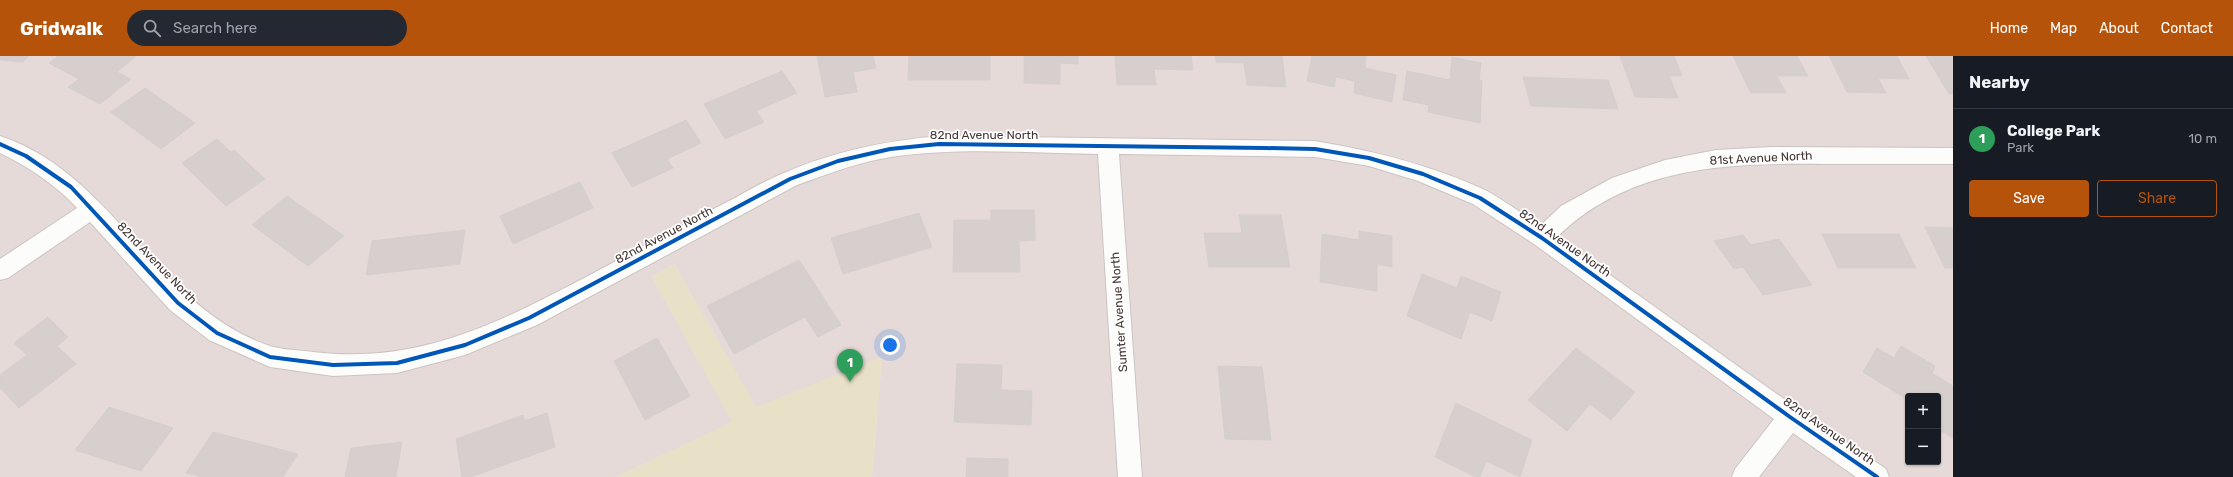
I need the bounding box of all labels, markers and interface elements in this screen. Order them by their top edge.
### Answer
search box [127,10,407,46]
text: Gridwalk [20,17,103,40]
icon: search [141,17,163,39]
text: Search here [173,19,257,37]
text: Home [1990,20,2028,37]
text: Map [2050,20,2077,37]
text: About [2099,20,2139,37]
text: Contact [2161,20,2213,37]
text: Nearby [1969,72,2030,92]
text: College Park [2007,122,2100,140]
street label: 82nd Avenue North [930,128,1038,142]
text: 1 [1979,131,1985,146]
text: 10 m [2188,131,2217,146]
text: Park [2007,140,2034,155]
street label: 81st Avenue North [1709,148,1813,168]
button: Save [1969,180,2089,217]
button: Share [2097,180,2217,217]
street label: 82nd Avenue North [613,203,715,267]
street label: 82nd Avenue North [1517,206,1613,280]
street label: 82nd Avenue North [114,219,200,307]
street label: Sumter Avenue North [1108,251,1130,373]
your location [880,335,900,355]
pin: 1 [837,349,863,382]
map controls [1905,393,1941,465]
button: + [1905,393,1941,429]
street label: 82nd Avenue North [1781,394,1877,468]
button: − [1905,429,1941,465]

